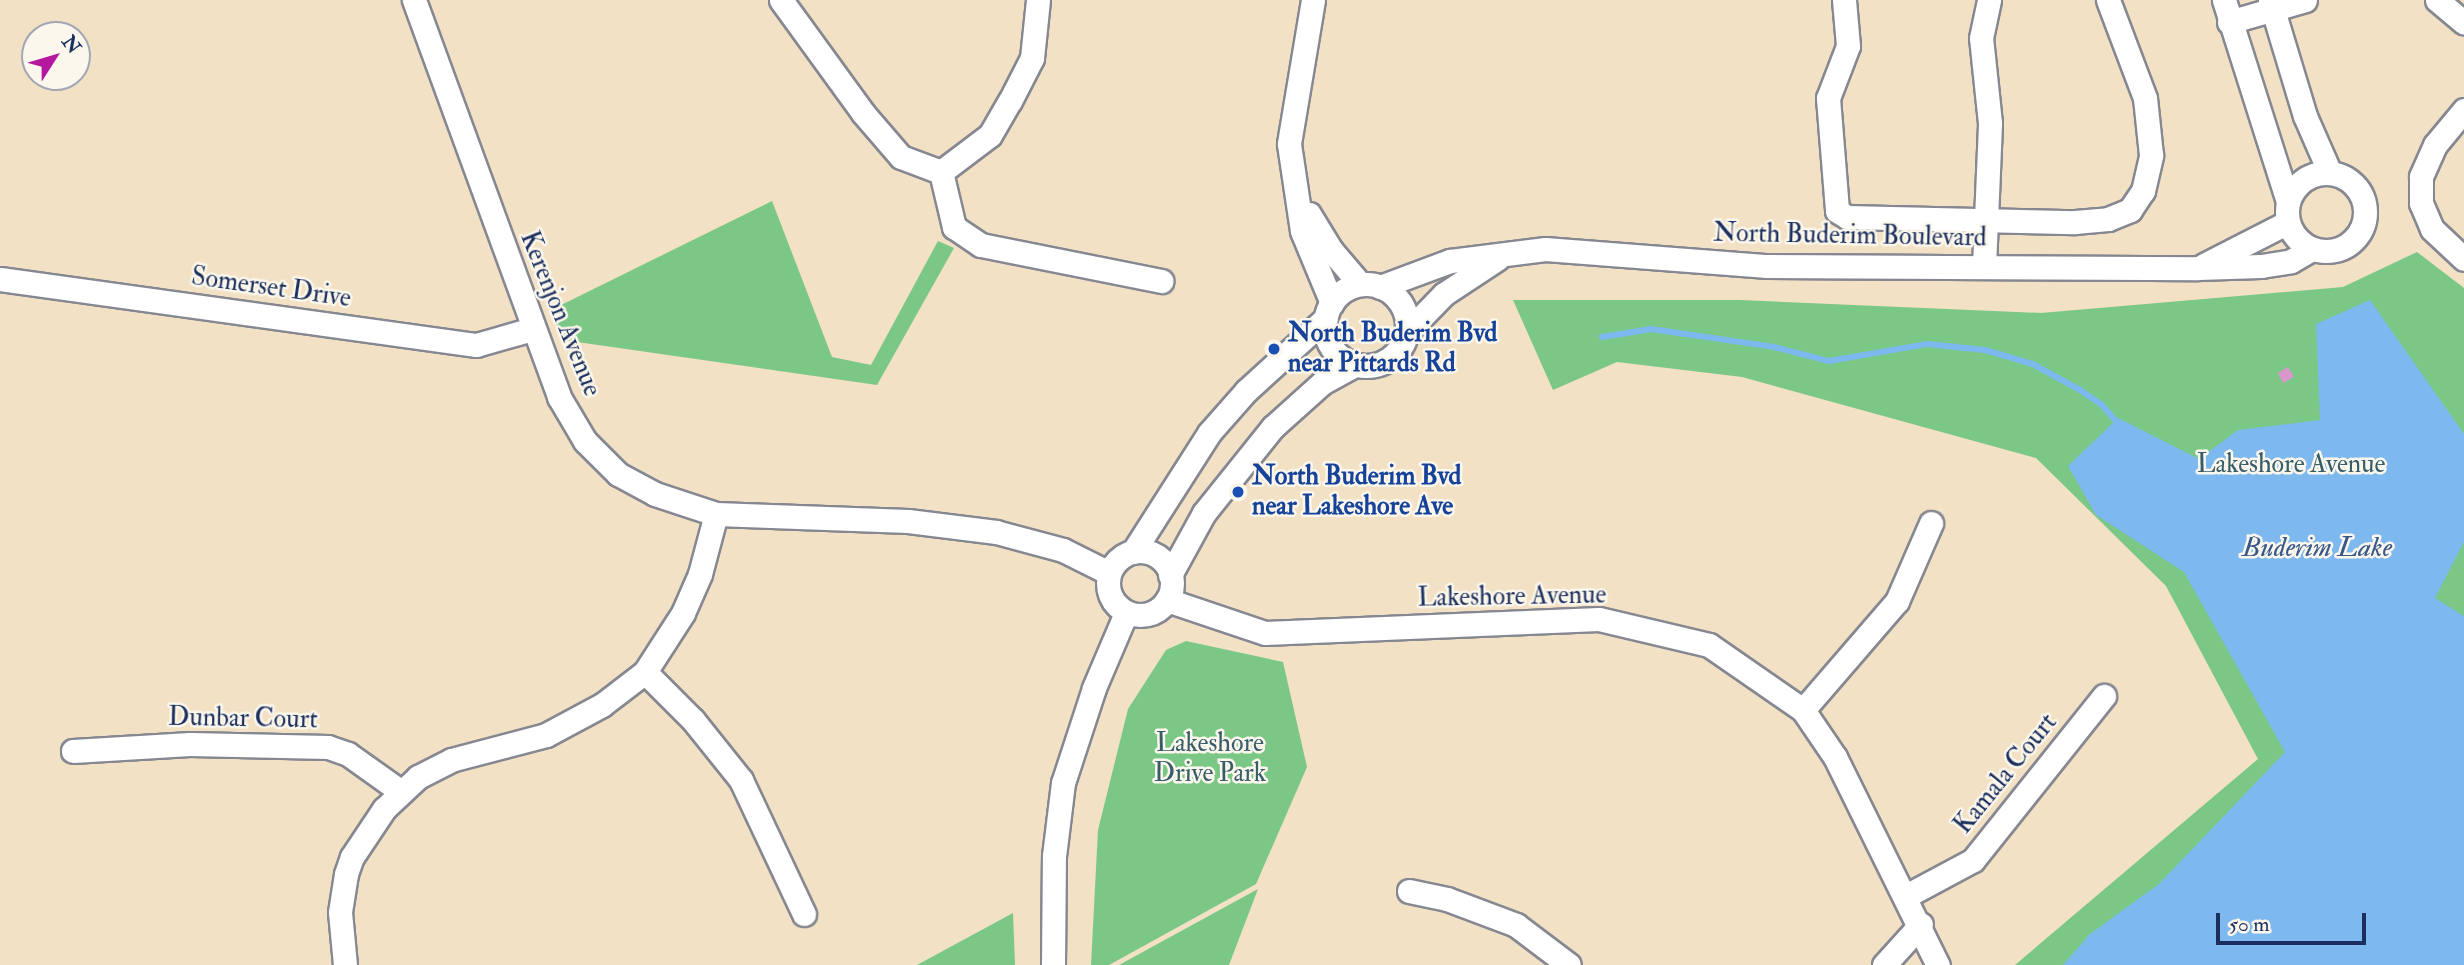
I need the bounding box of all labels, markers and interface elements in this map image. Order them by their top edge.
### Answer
north arrow [21,21,91,91]
text: N [56,31,86,59]
street label: North Buderim Boulevard [1713,218,1987,254]
street label: Kerenjon Avenue [513,227,607,401]
street label: Somerset Drive [189,261,353,315]
place label: North Buderim Bvd near Pittards Rd [1288,318,1497,380]
marker: North Buderim Bvd near Pittards Rd [1266,341,1282,357]
park label: Lakeshore Avenue [2197,449,2385,481]
place label: North Buderim Bvd near Lakeshore Ave [1252,461,1461,522]
marker: North Buderim Bvd near Lakeshore Ave [1230,484,1246,500]
water label: Buderim Lake [2242,531,2392,565]
street label: Lakeshore Avenue [1417,580,1607,614]
street label: Dunbar Court [168,702,318,736]
street label: Kamala Court [1948,708,2064,840]
park label: Lakeshore Drive Park [1154,728,1266,790]
scale bar [2219,898,2370,942]
text: 50 m [2229,911,2270,938]

